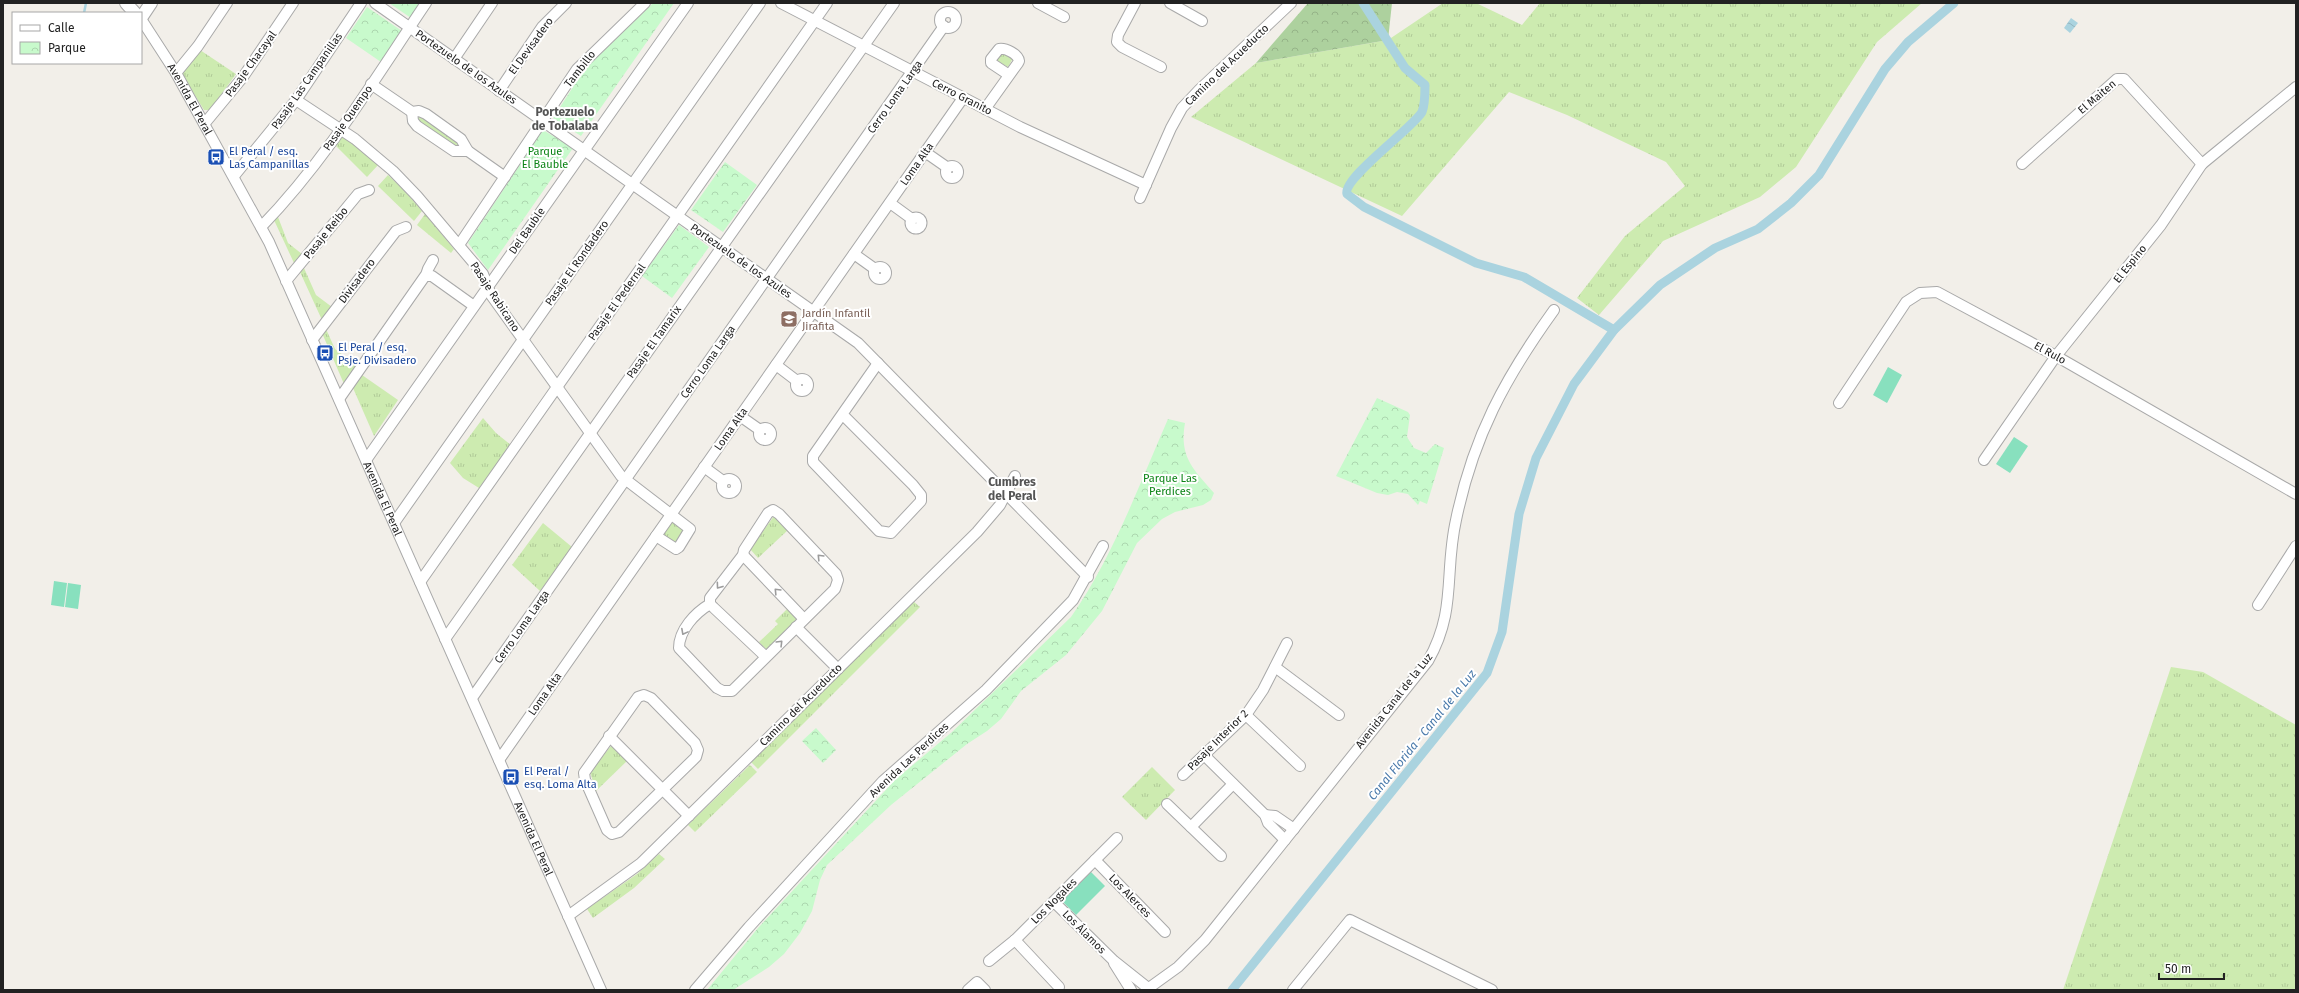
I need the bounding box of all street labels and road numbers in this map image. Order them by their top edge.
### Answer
street label: El Devisadero [506,15,556,77]
street label: Camino del Acueducto [1182,22,1272,108]
street label: Portezuelo de los Azules [413,27,519,107]
street label: Pasaje Chacayal [223,28,279,100]
street label: Pasaje Las Campanillas [269,30,345,132]
street label: Tambillo [562,48,598,90]
street label: Cerro Loma Larga [865,58,925,136]
street label: Avenida El Peral [165,61,215,137]
street label: Cerro Granito [930,76,994,118]
street label: El Maiten [2075,77,2119,117]
street label: Pasaje Quempo [321,83,375,153]
street label: Loma Alta [898,140,936,188]
street label: Pasaje Reibo [301,204,351,262]
street label: Del Bauble [506,205,548,257]
street label: Pasaje El Rondadero [543,218,611,308]
street label: Portezuelo de los Azules [688,221,794,301]
street label: El Espino [2111,242,2149,286]
street label: Divisadero [336,256,378,306]
street label: Pasaje Rabicano [468,260,522,334]
street label: Pasaje El Pedernal [586,261,648,343]
street label: Pasaje El Tamarix [624,303,684,381]
street label: Cerro Loma Larga [678,323,738,401]
street label: El Rulo [2032,339,2068,367]
street label: Loma Alta [712,405,750,453]
street label: Avenida El Peral [361,460,405,538]
street label: Cerro Loma Larga [492,588,552,666]
street label: Avenida Canal de la Luz [1353,651,1435,751]
street label: Camino del Acueducto [757,661,845,749]
street label: Loma Alta [526,670,564,718]
street label: Pasaje Interior 2 [1185,707,1251,773]
street label: Avenida Las Perdices [867,720,951,800]
street label: Avenida El Peral [512,800,556,878]
street label: Los Alerces [1106,872,1154,920]
street label: Los Nogales [1028,875,1080,927]
street label: Los Álamos [1060,907,1109,956]

